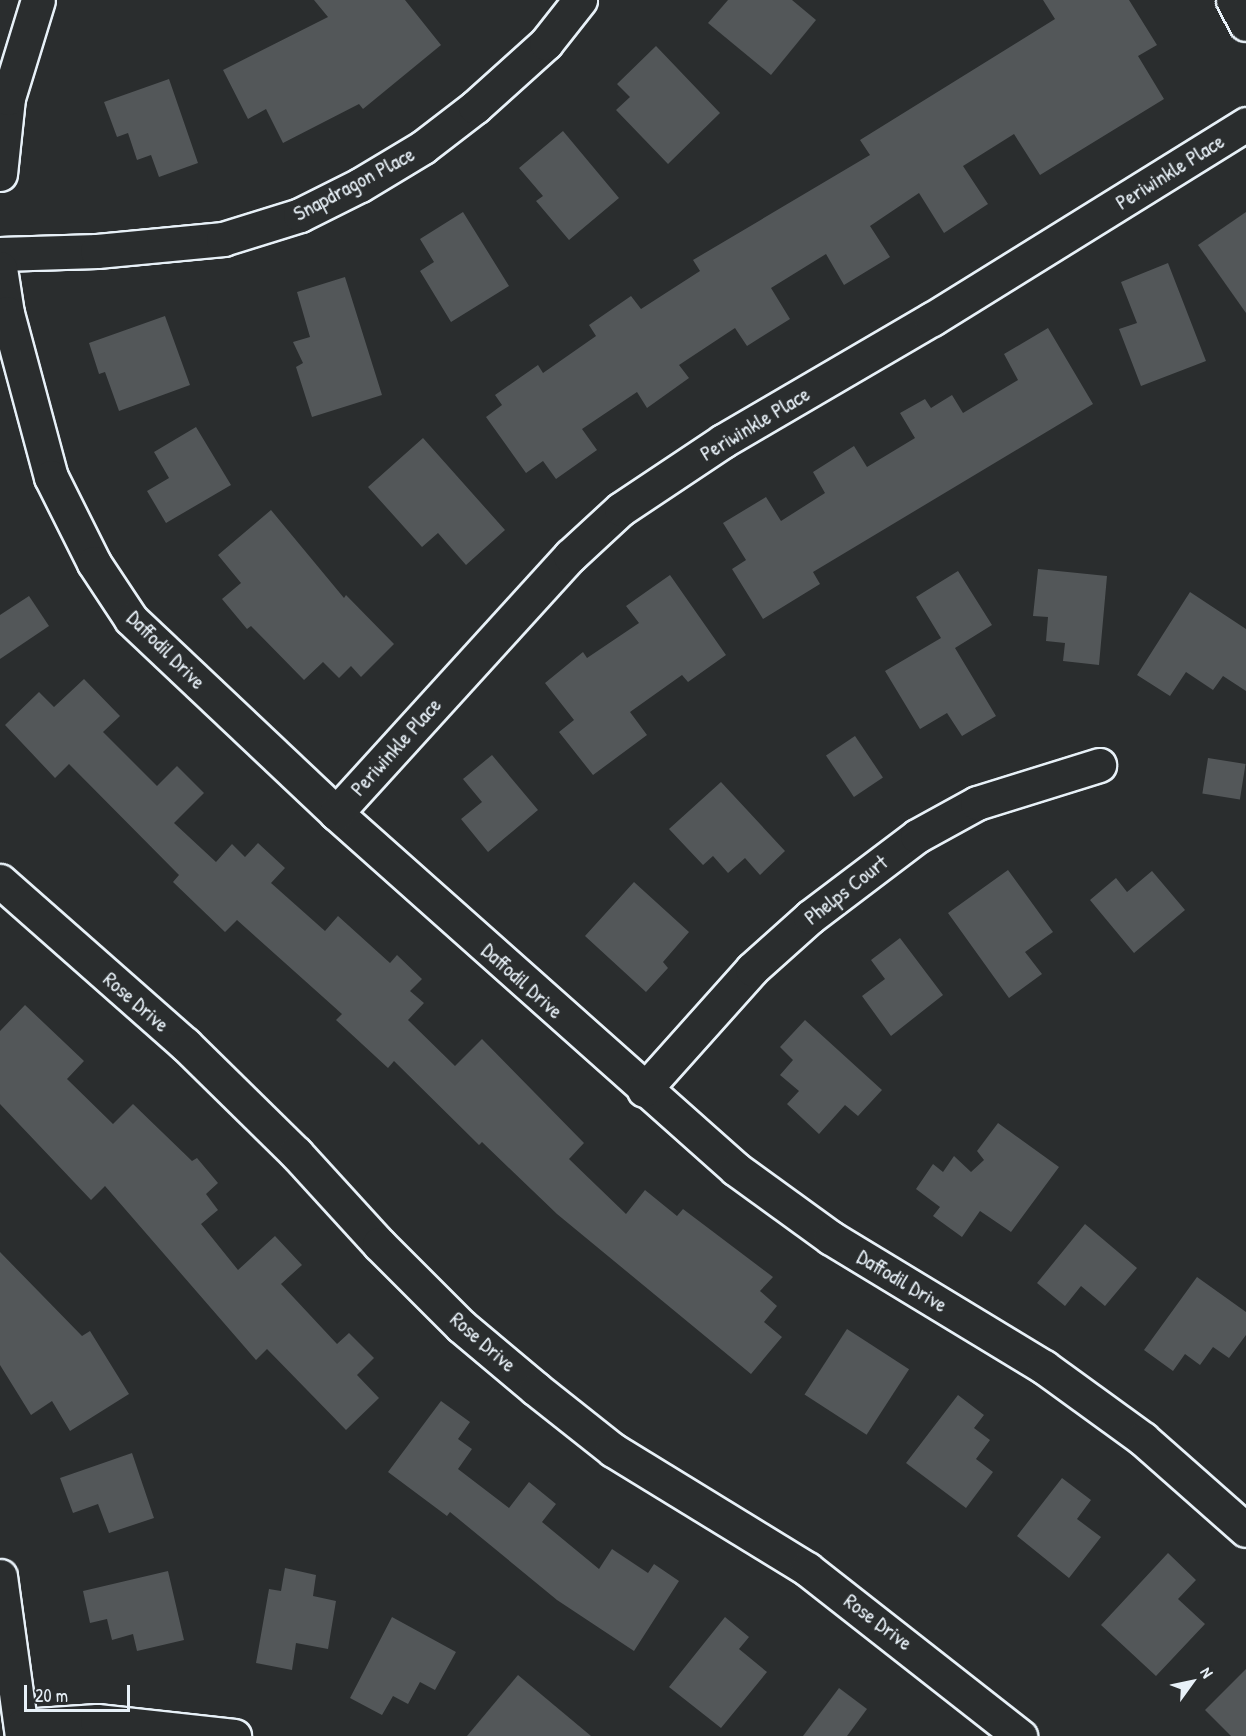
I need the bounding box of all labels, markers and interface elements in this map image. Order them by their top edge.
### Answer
street label: Periwinkle Place [1111,129,1229,215]
street label: Snapdragon Place [289,142,419,226]
street label: Periwinkle Place [696,382,814,466]
street label: Daffodil Drive [122,606,210,694]
street label: Periwinkle Place [345,693,447,801]
street label: Phelps Court [799,850,893,930]
street label: Daffodil Drive [476,938,568,1024]
street label: Rose Drive [98,967,174,1037]
street label: Daffodil Drive [852,1244,952,1318]
street label: Rose Drive [445,1307,521,1377]
street label: Rose Drive [839,1588,917,1656]
north arrow [1162,1652,1222,1712]
text: N [1196,1663,1219,1682]
scale bar [27,1673,134,1711]
text: 20 m [35,1683,68,1708]

